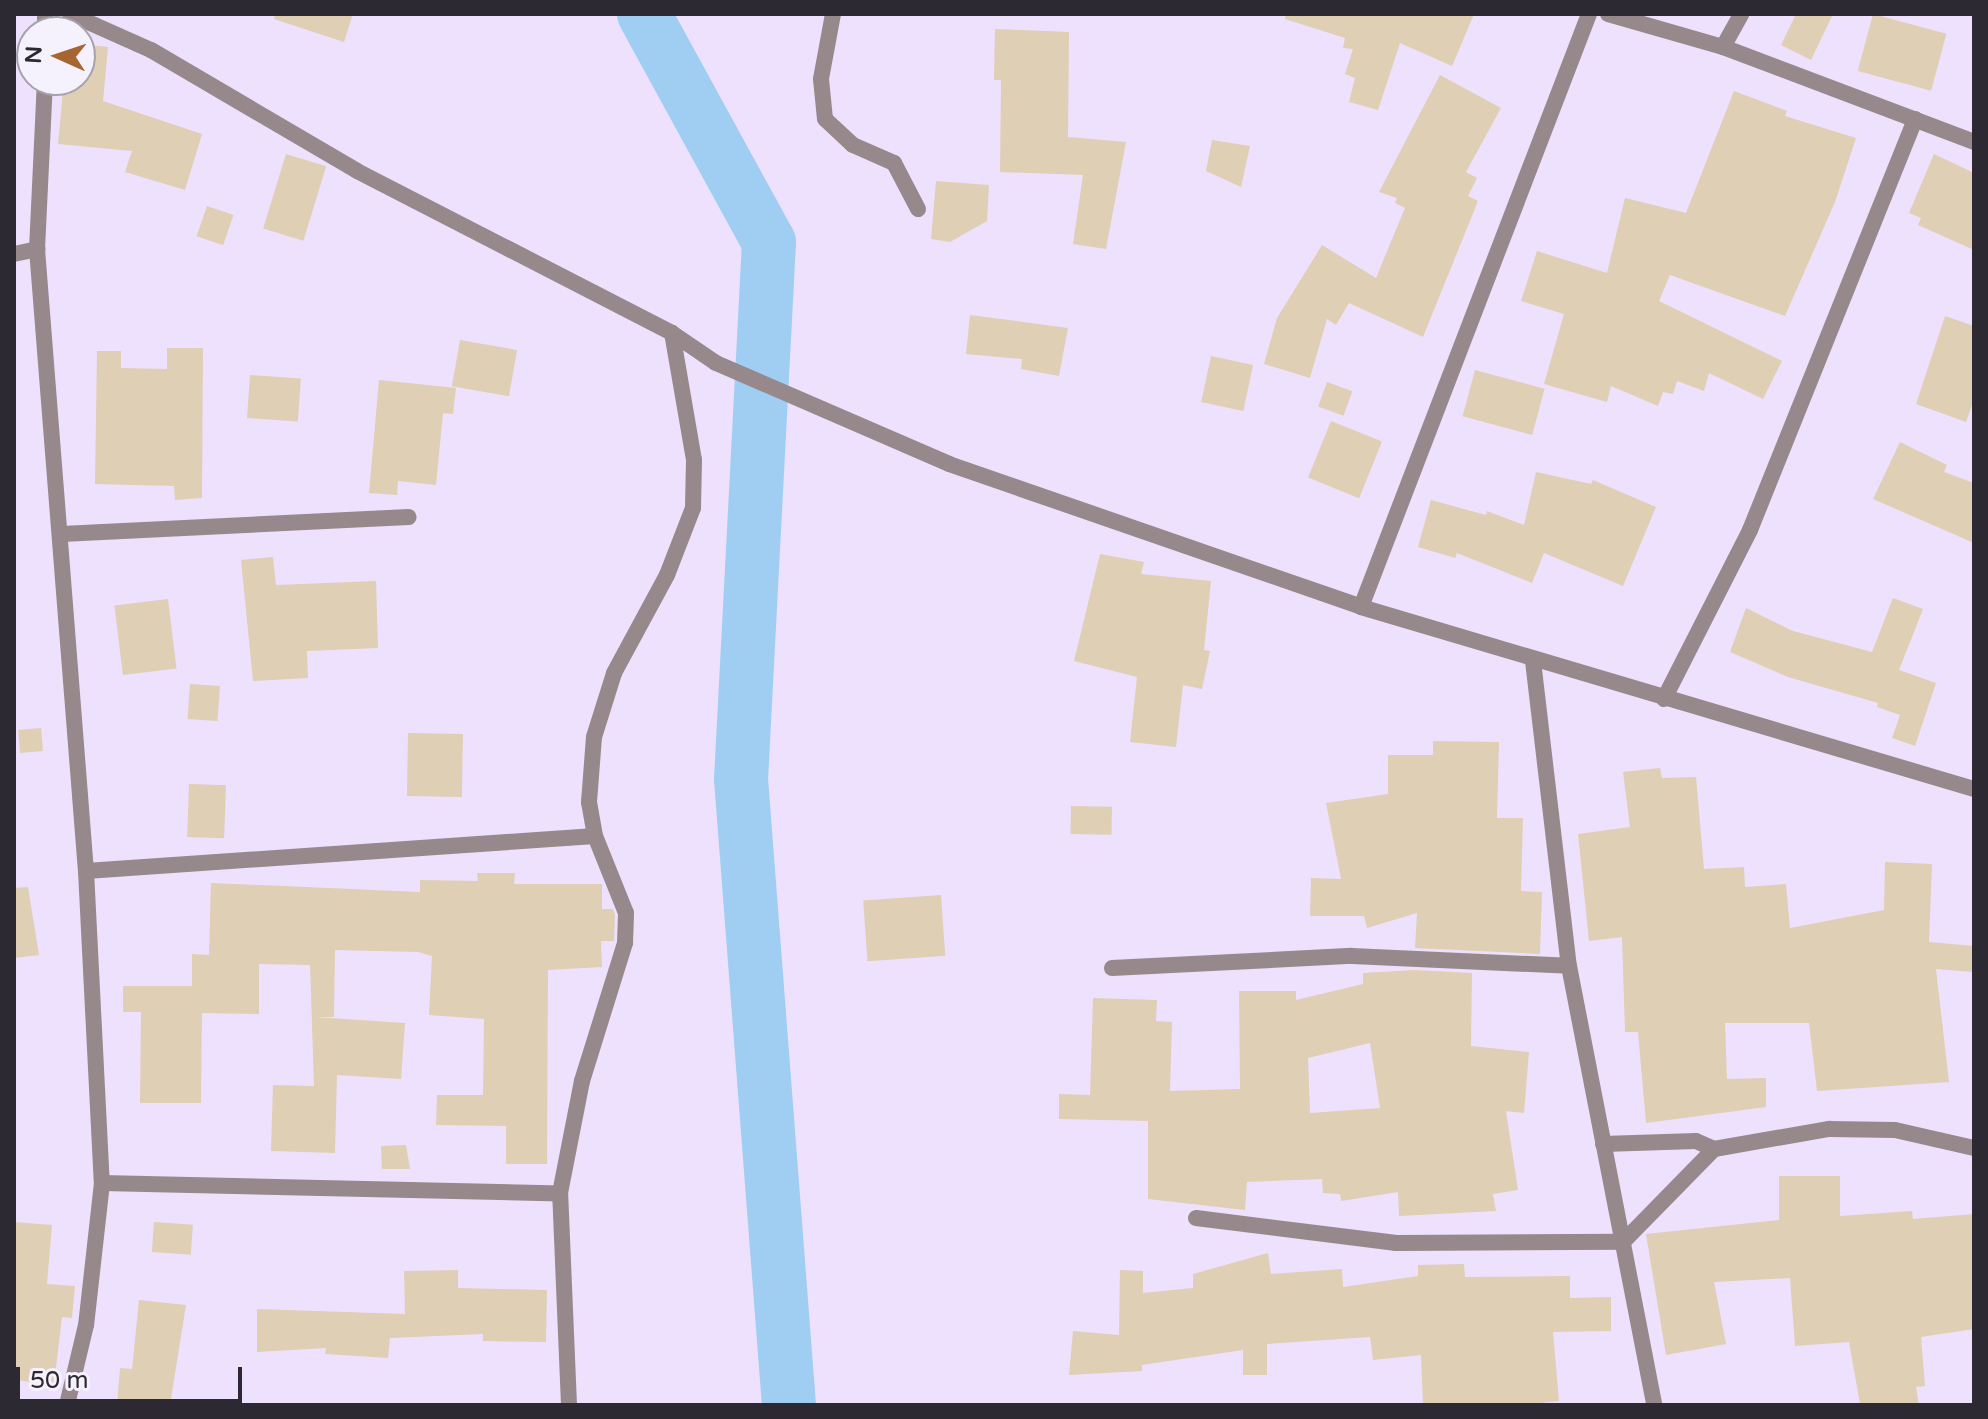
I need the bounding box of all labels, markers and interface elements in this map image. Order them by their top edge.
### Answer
north arrow [16,16,96,96]
text: N [21,45,47,64]
scale bar [20,1351,246,1401]
text: 50 m [30,1366,88,1395]

